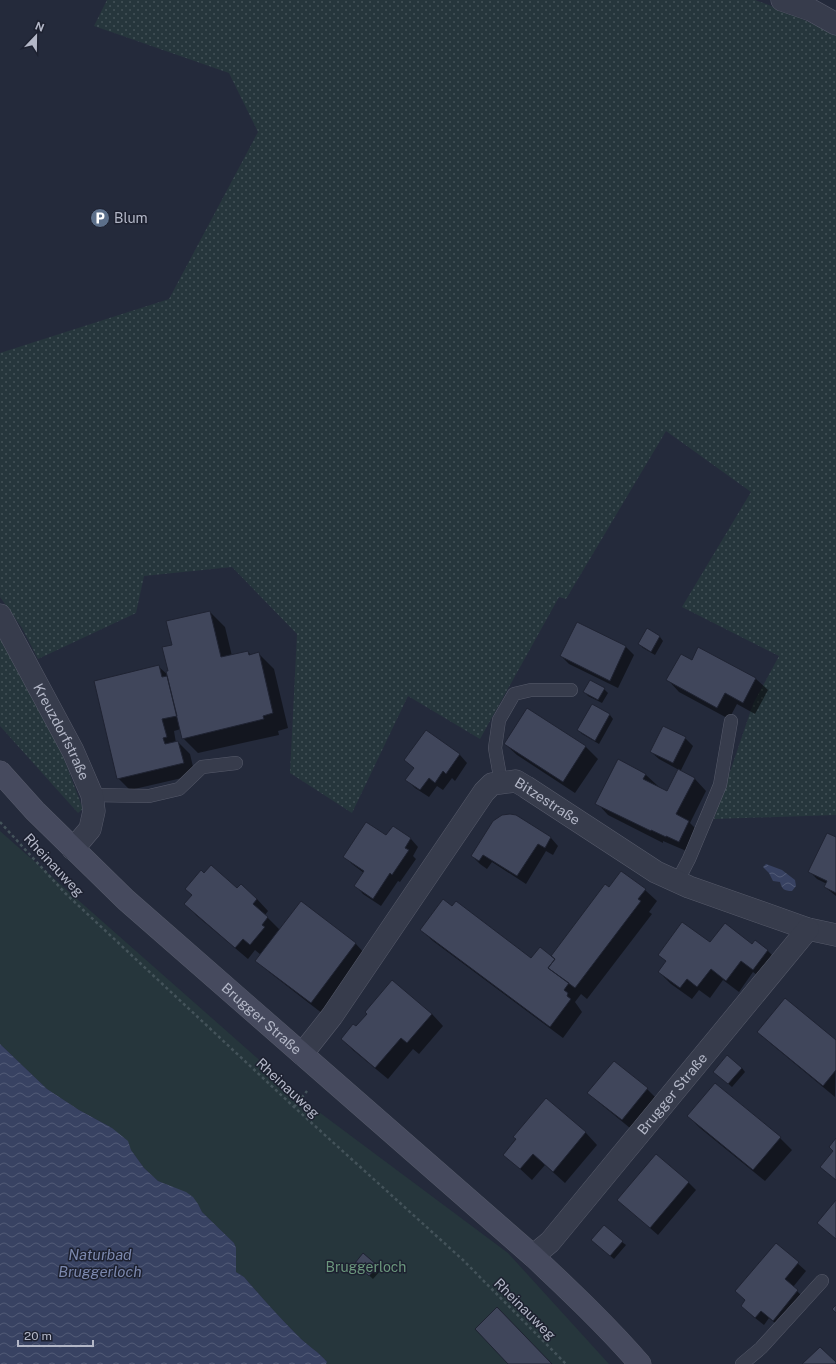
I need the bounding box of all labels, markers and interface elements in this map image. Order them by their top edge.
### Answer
north arrow [16,16,56,56]
text: N [34,20,46,34]
parking icon: Blum [89,207,111,229]
place label: Blum [114,210,148,226]
street label: Kreuzdorfstraße [30,681,93,783]
street label: Bitzestraße [512,774,583,828]
street label: Rheinauweg [21,830,87,900]
street label: Brugger Straße [219,980,305,1058]
street label: Brugger Straße [634,1050,710,1138]
street label: Rheinauweg [253,1055,323,1121]
water label: Naturbad Bruggerloch [58,1246,142,1280]
park label: Bruggerloch [326,1259,406,1275]
street label: Rheinauweg [491,1275,559,1343]
scale bar [18,1322,93,1348]
text: 20 m [24,1329,52,1343]

